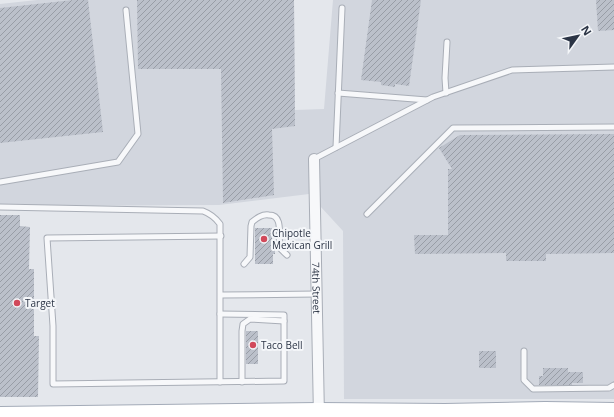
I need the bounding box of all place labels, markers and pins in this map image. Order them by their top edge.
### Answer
place label: Chipotle Mexican Grill [272,226,332,252]
marker: Chipotle Mexican Grill [259,234,269,244]
place label: Target [25,296,55,310]
marker: Target [12,298,22,308]
place label: Taco Bell [261,338,303,352]
marker: Taco Bell [248,340,258,350]

